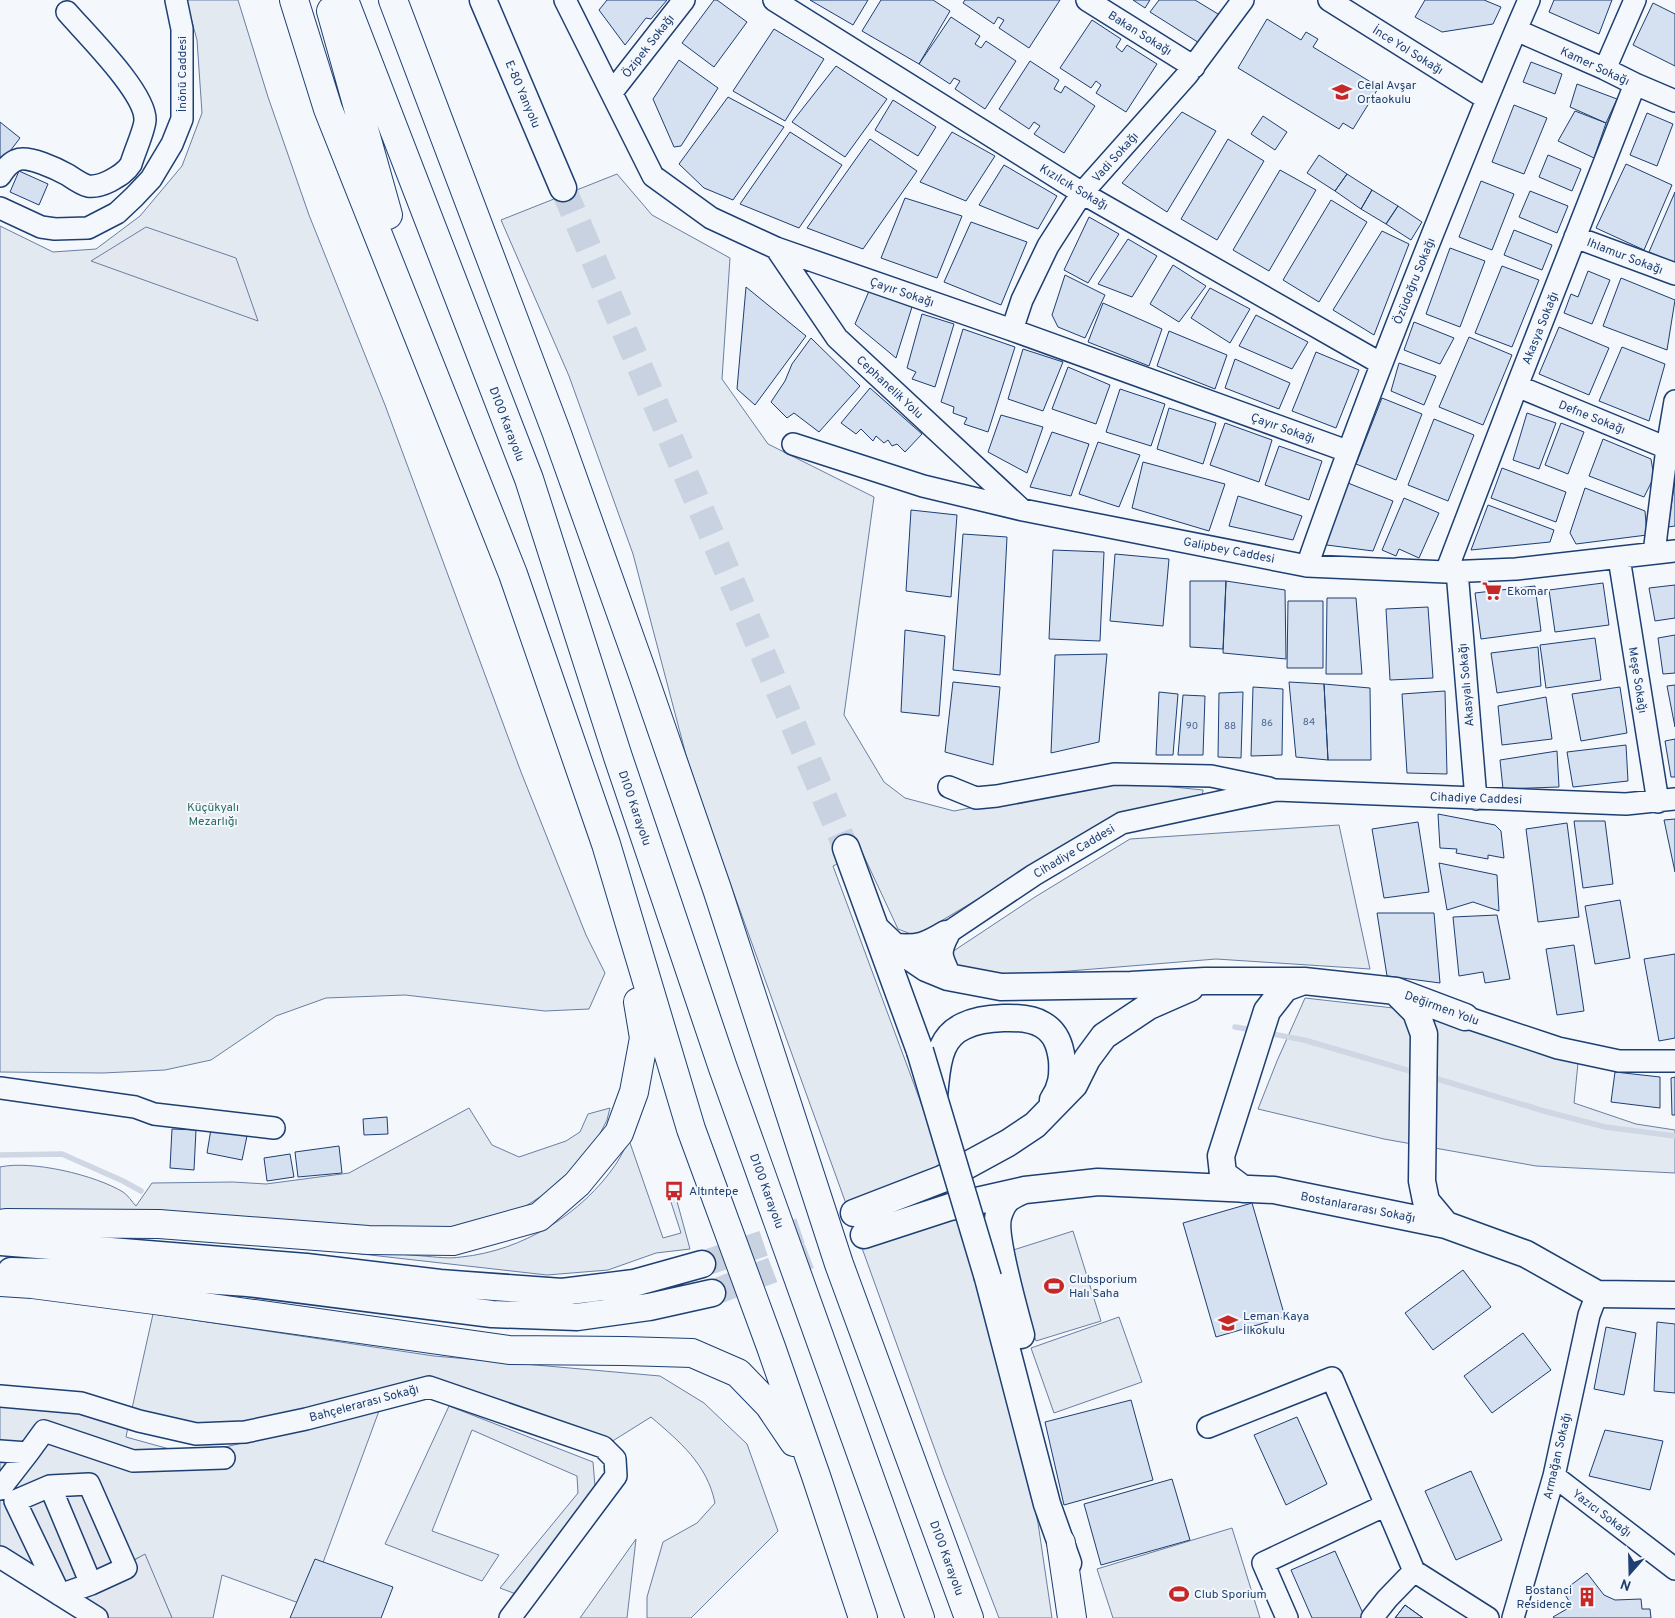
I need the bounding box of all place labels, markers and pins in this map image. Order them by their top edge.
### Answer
place label: Celal Avşar Ortaokulu [1357,78,1417,108]
school or university icon: Celal Avşar Ortaokulu [1331,81,1353,103]
supermarket icon: Ekomar [1481,580,1503,602]
place label: Ekomar [1507,584,1549,600]
bus stop icon: Altıntepe [663,1180,685,1202]
place label: Altıntepe [689,1184,738,1200]
place label: Clubsporium Halı Saha [1069,1272,1137,1302]
sports icon: Clubsporium Halı Saha [1043,1275,1065,1297]
place label: Leman Kaya İlkokulu [1243,1309,1309,1339]
school or university icon: Leman Kaya İlkokulu [1217,1312,1239,1334]
sports icon: Club Sporium [1168,1583,1190,1605]
place label: Bostanci Residence [1516,1583,1572,1613]
building icon: Bostanci Residence [1576,1586,1598,1608]
place label: Club Sporium [1194,1587,1267,1603]

